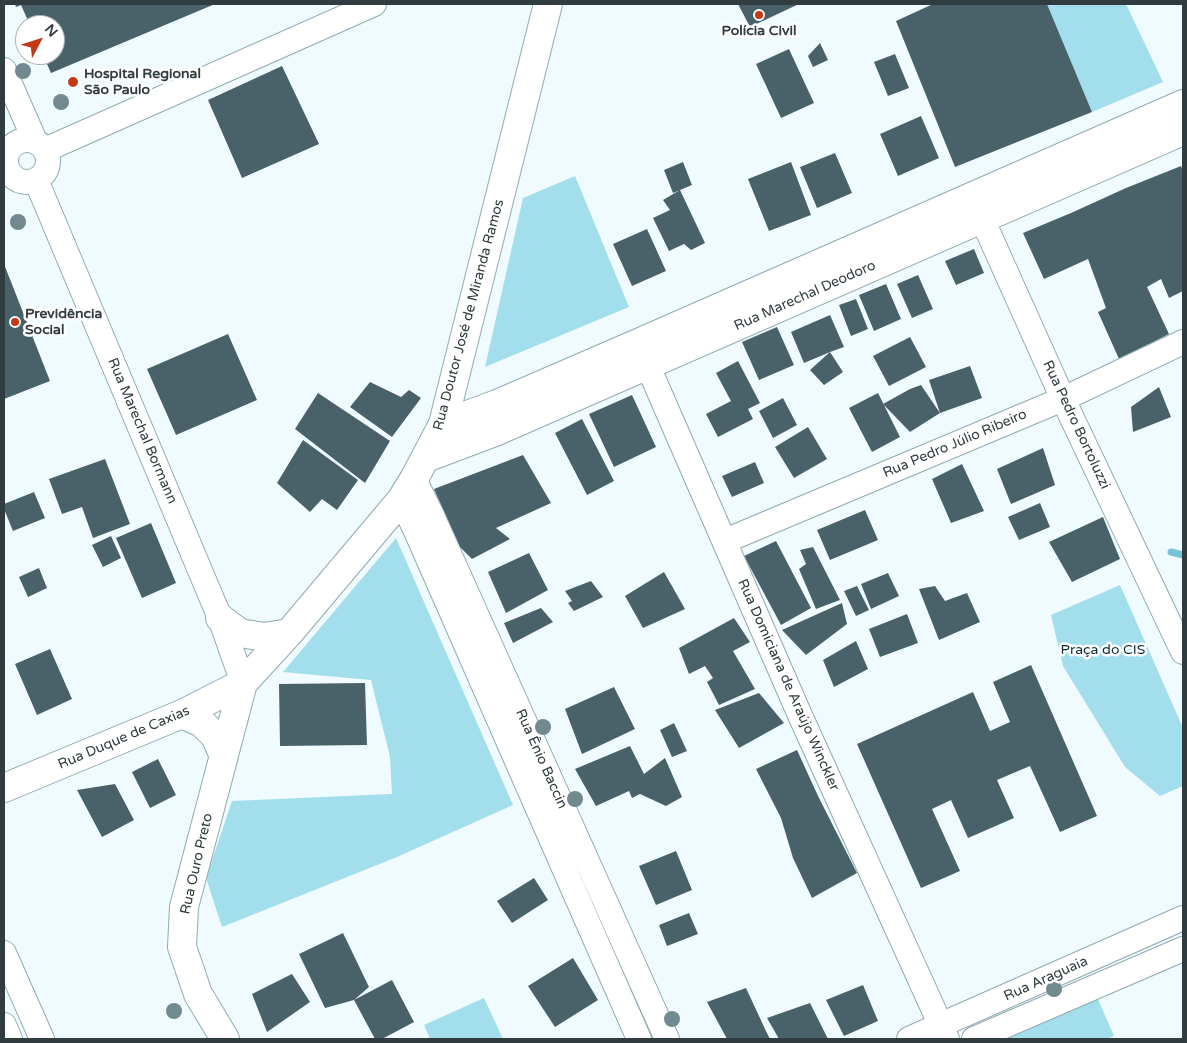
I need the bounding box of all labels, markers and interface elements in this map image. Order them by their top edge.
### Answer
marker: Polícia Civil [753,9,765,21]
north arrow [15,15,65,65]
text: N [41,21,61,40]
place label: Polícia Civil [722,23,796,39]
place label: Hospital Regional São Paulo [84,66,201,98]
marker: Hospital Regional São Paulo [66,75,80,89]
street label: Rua Doutor José de Miranda Ramos [430,198,508,432]
street label: Rua Marechal Deodoro [732,257,878,335]
place label: Previdência Social [25,306,102,338]
marker: Previdência Social [9,316,21,328]
street label: Rua Marechal Bormann [104,356,180,506]
street label: Rua Pedro Bortoluzzi [1039,358,1113,492]
street label: Rua Pedro Júlio Ribeiro [880,406,1030,482]
street label: Rua Domiciana de Araújo Winckler [734,577,842,793]
park label: Praça do CIS [1061,642,1145,658]
street label: Rua Duque de Caxias [56,703,192,773]
street label: Rua Ênio Baccin [511,707,571,811]
street label: Rua Ouro Preto [177,812,217,916]
street label: Rua Araguaia [1001,953,1091,1005]

